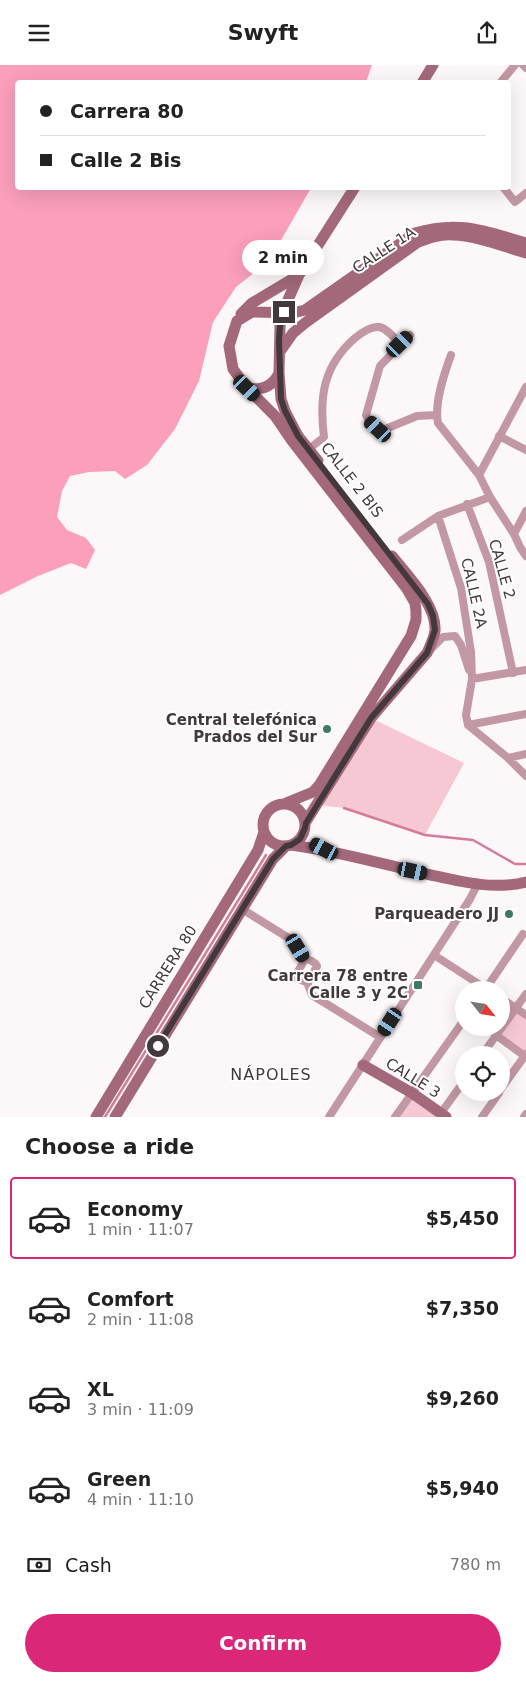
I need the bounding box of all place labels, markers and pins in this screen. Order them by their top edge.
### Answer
place label: Central telefónica Prados del Sur [166,711,318,746]
marker: Central telefónica Prados del Sur [321,723,333,735]
place label: Parqueadero JJ [374,905,499,923]
marker: Parqueadero JJ [503,908,515,920]
place label: Carrera 78 entre Calle 3 y 2C [267,967,408,1002]
marker: Carrera 78 entre Calle 3 y 2C [412,979,424,991]

